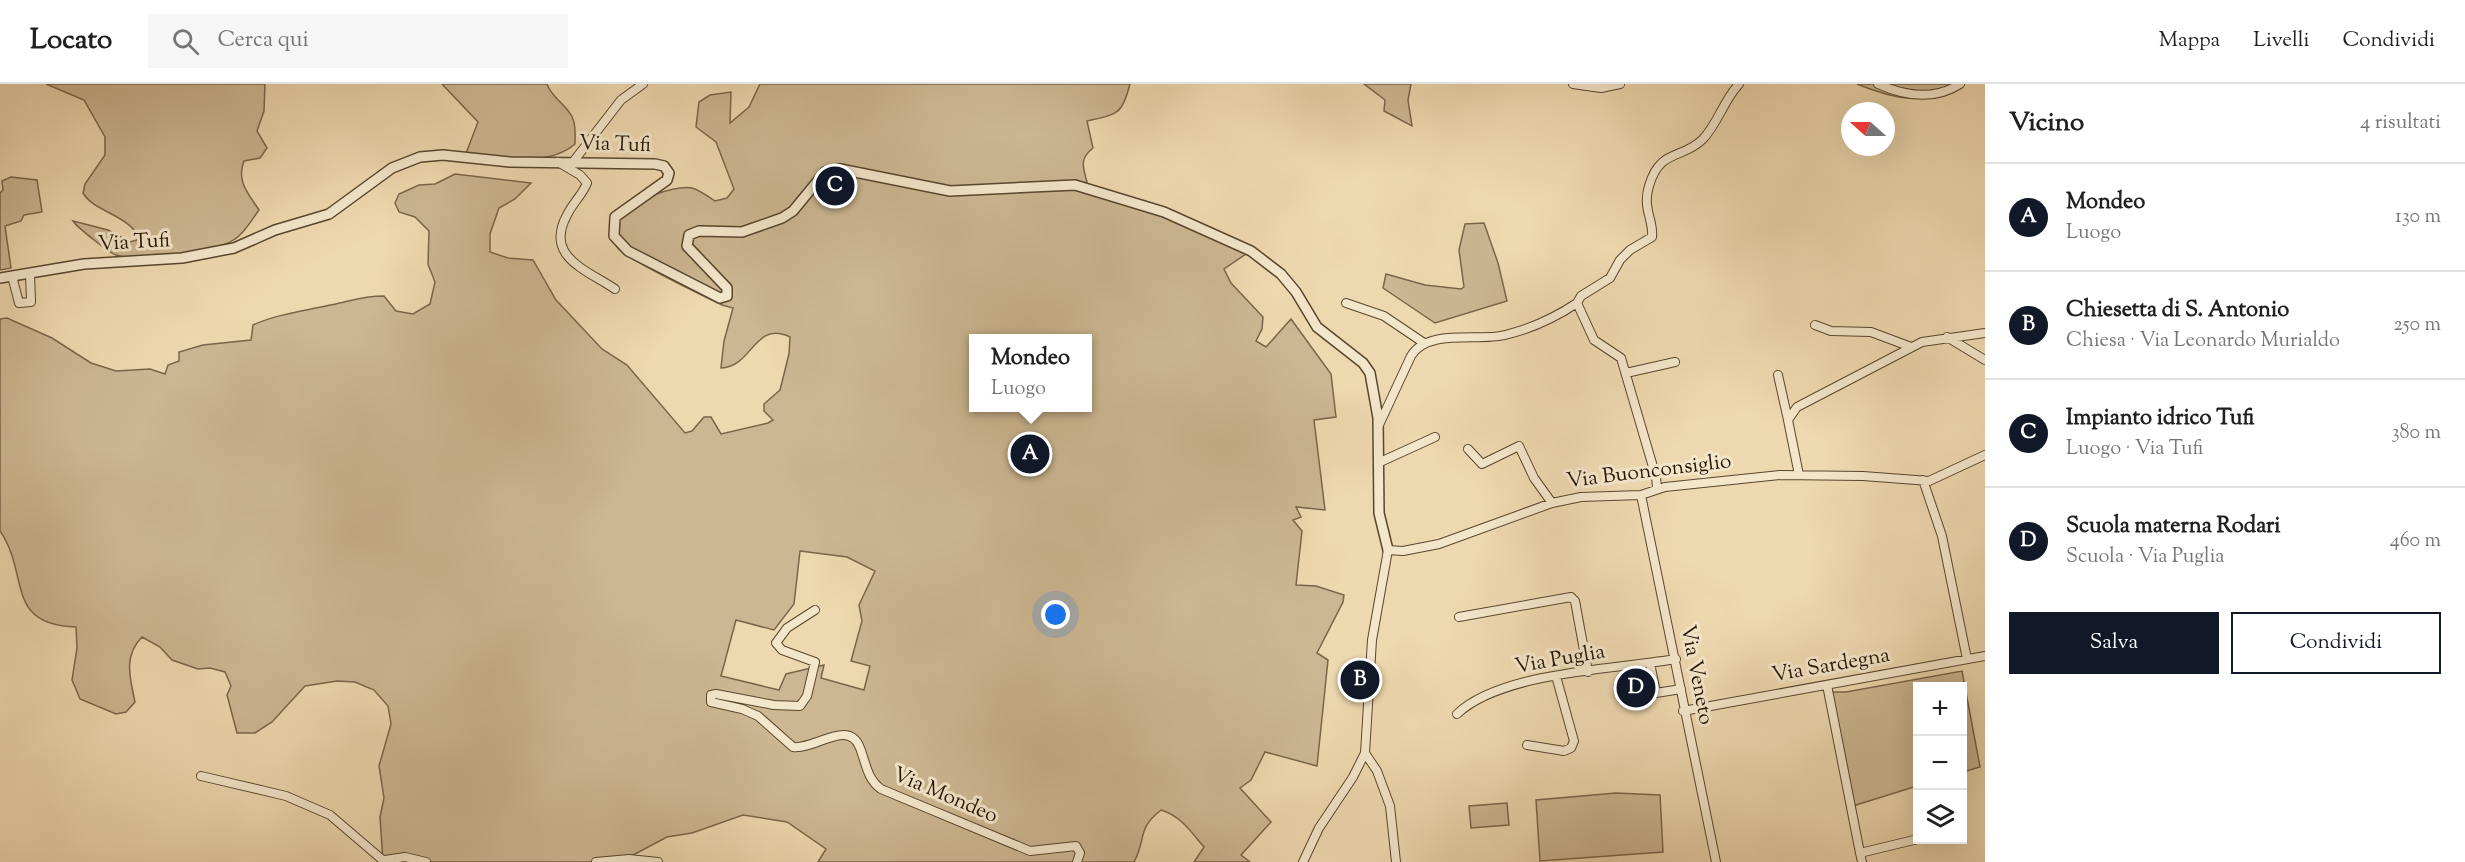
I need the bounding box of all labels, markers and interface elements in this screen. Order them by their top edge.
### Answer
search box [148,14,568,68]
text: Locato [30,21,112,61]
icon: search [169,25,202,58]
text: Cerca qui [217,25,309,57]
text: Mappa [2159,26,2220,56]
text: Livelli [2253,26,2310,56]
text: Condividi [2343,26,2435,56]
north arrow [1841,102,1895,156]
text: Vicino [2009,105,2084,142]
text: 4 risultati [2360,109,2441,138]
street label: Via Tufi [578,129,652,161]
pin: C [816,164,854,208]
text: Mondeo [2066,187,2145,219]
text: A [2020,203,2037,232]
text: 130 m [2395,203,2441,232]
text: Luogo [2066,219,2121,248]
street label: Via Tufi [97,226,171,260]
text: Chiesetta di S. Antonio [2066,295,2289,327]
text: B [2022,311,2035,340]
text: 250 m [2393,311,2441,340]
text: Chiesa · Via Leonardo Murialdo [2066,327,2340,356]
popup [969,334,1092,412]
text: Mondeo [991,343,1070,375]
text: Luogo [991,375,1046,404]
text: Impianto idrico Tufi [2066,403,2254,435]
text: C [2020,419,2037,448]
text: 380 m [2392,419,2441,448]
pin: A [1010,432,1050,476]
text: Luogo · Via Tufi [2066,435,2203,464]
street label: Via Buonconsiglio [1565,447,1733,497]
text: Scuola materna Rodari [2066,511,2281,543]
text: D [2021,527,2036,556]
text: 460 m [2390,527,2441,556]
text: Scuola · Via Puglia [2066,543,2225,572]
your location [1041,600,1070,629]
button: Salva [2009,612,2219,674]
button: Condividi [2231,612,2441,674]
street label: Via Veneto [1672,623,1720,727]
street label: Via Puglia [1512,637,1608,683]
street label: Via Sardegna [1770,641,1893,691]
pin: B [1340,658,1380,702]
pin: D [1616,666,1656,710]
map controls [1913,682,1967,844]
button: + [1913,682,1967,736]
button: − [1913,736,1967,790]
street label: Via Mondeo [888,760,1002,832]
button: layers [1913,790,1967,844]

